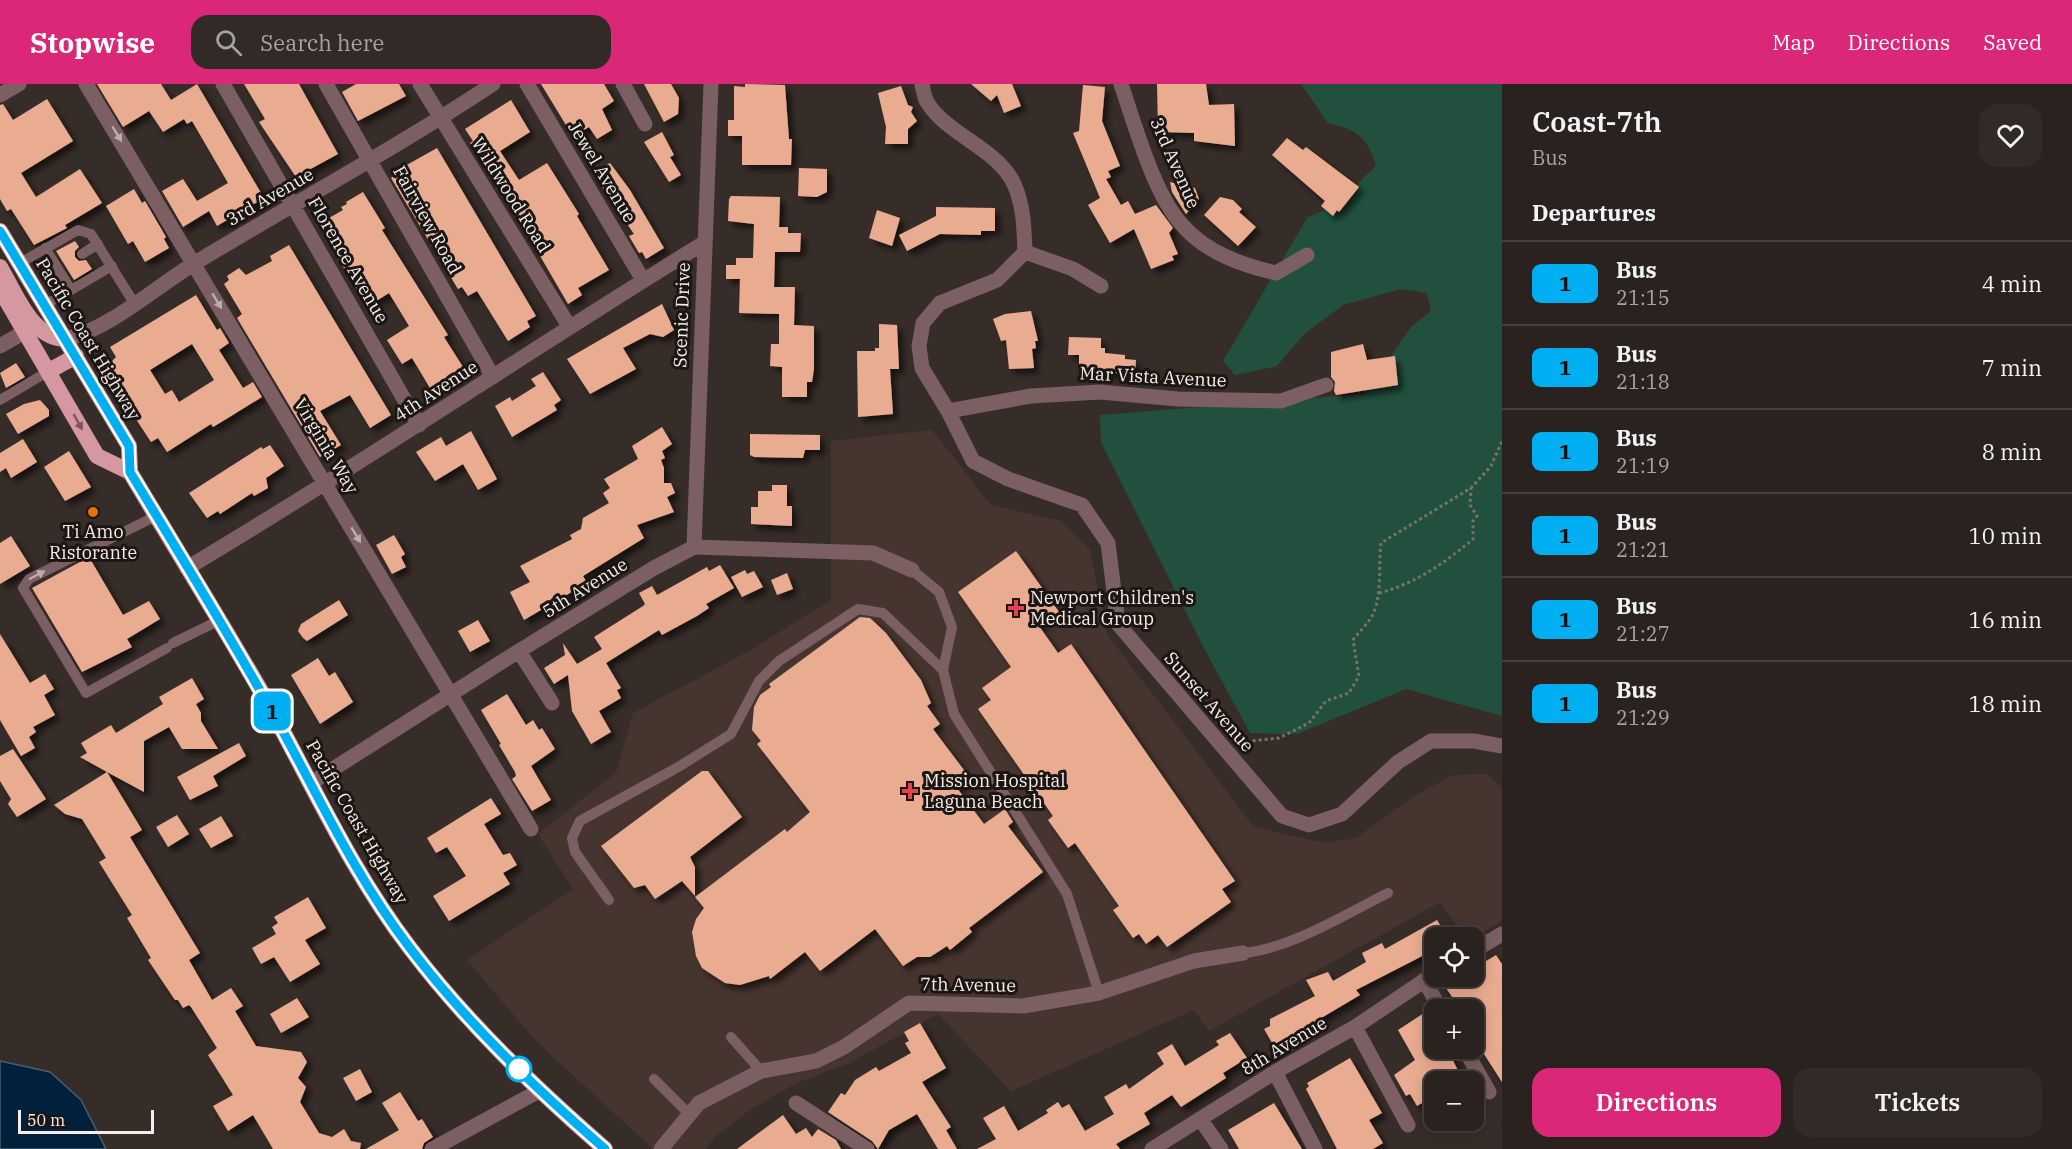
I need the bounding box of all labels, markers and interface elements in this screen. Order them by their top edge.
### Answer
search box [191,15,611,69]
text: Stopwise [30,24,155,61]
icon: search [212,26,245,59]
text: Search here [260,28,384,57]
text: Map [1772,28,1815,56]
text: Directions [1848,28,1950,56]
text: Saved [1983,28,2042,56]
text: Coast-7th [1532,103,1662,140]
button: heart [1979,104,2042,167]
street label: 3rd Avenue [1145,114,1206,212]
street label: Jewel Avenue [563,117,642,227]
one-way arrow [111,126,122,142]
street label: Wildwood Road [467,133,556,257]
text: Bus [1532,144,1567,171]
street label: Fairview Road [388,161,467,278]
street label: 3rd Avenue [222,162,318,231]
street label: Florence Avenue [303,192,394,327]
text: Departures [1532,198,1656,227]
street label: Pacific Coast Highway [31,253,146,424]
text: Bus [1616,255,1657,284]
street label: Scenic Drive [668,262,695,368]
text: 1 [1559,269,1571,297]
text: 4 min [1982,269,2042,298]
text: 21:15 [1616,284,1670,311]
one-way arrow [211,293,222,309]
text: Bus [1616,339,1657,368]
text: 1 [1559,353,1571,381]
text: 7 min [1982,353,2042,382]
street label: 4th Avenue [389,355,482,426]
street label: Mar Vista Avenue [1079,361,1227,392]
text: 21:18 [1616,368,1670,395]
street label: Virginia Way [289,394,364,498]
one-way arrow [73,414,83,431]
text: Bus [1616,423,1657,452]
text: 1 [1559,437,1571,465]
text: 8 min [1982,437,2042,466]
text: 21:19 [1616,452,1670,479]
marker: Ti Amo Ristorante [86,505,100,519]
text: Bus [1616,507,1657,536]
place label: Ti Amo Ristorante [49,520,137,564]
text: 1 [1559,521,1571,549]
text: 10 min [1969,521,2042,550]
one-way arrow [351,527,361,544]
text: 21:21 [1616,536,1670,563]
street label: 5th Avenue [538,552,631,623]
one-way arrow [29,570,46,580]
place label: Newport Children's Medical Group [1030,586,1194,630]
text: Bus [1616,591,1657,620]
marker: Newport Children's Medical Group [1007,599,1025,617]
text: 1 [1559,605,1571,633]
text: 16 min [1969,605,2042,634]
text: 21:27 [1616,620,1670,647]
street label: Sunset Avenue [1160,647,1259,757]
text: Bus [1616,675,1657,704]
text: 1 [1559,689,1571,717]
text: 18 min [1969,689,2042,718]
line badge: 1 [252,692,292,730]
text: 1 [266,697,278,725]
text: 21:29 [1616,704,1670,731]
street label: Pacific Coast Highway [301,736,414,908]
place label: Mission Hospital Laguna Beach [924,769,1066,813]
marker: Mission Hospital Laguna Beach [901,782,919,800]
map controls [1424,927,1484,1131]
button: locate [1424,927,1484,987]
street label: 7th Avenue [920,972,1016,997]
button: + [1424,999,1484,1059]
street label: 8th Avenue [1237,1011,1331,1080]
unlabelled marker [506,1056,532,1082]
button: Directions [1532,1068,1781,1137]
button: Tickets [1793,1068,2042,1137]
button: − [1424,1071,1484,1131]
scale bar [18,1107,154,1134]
text: 50 m [27,1110,65,1130]

